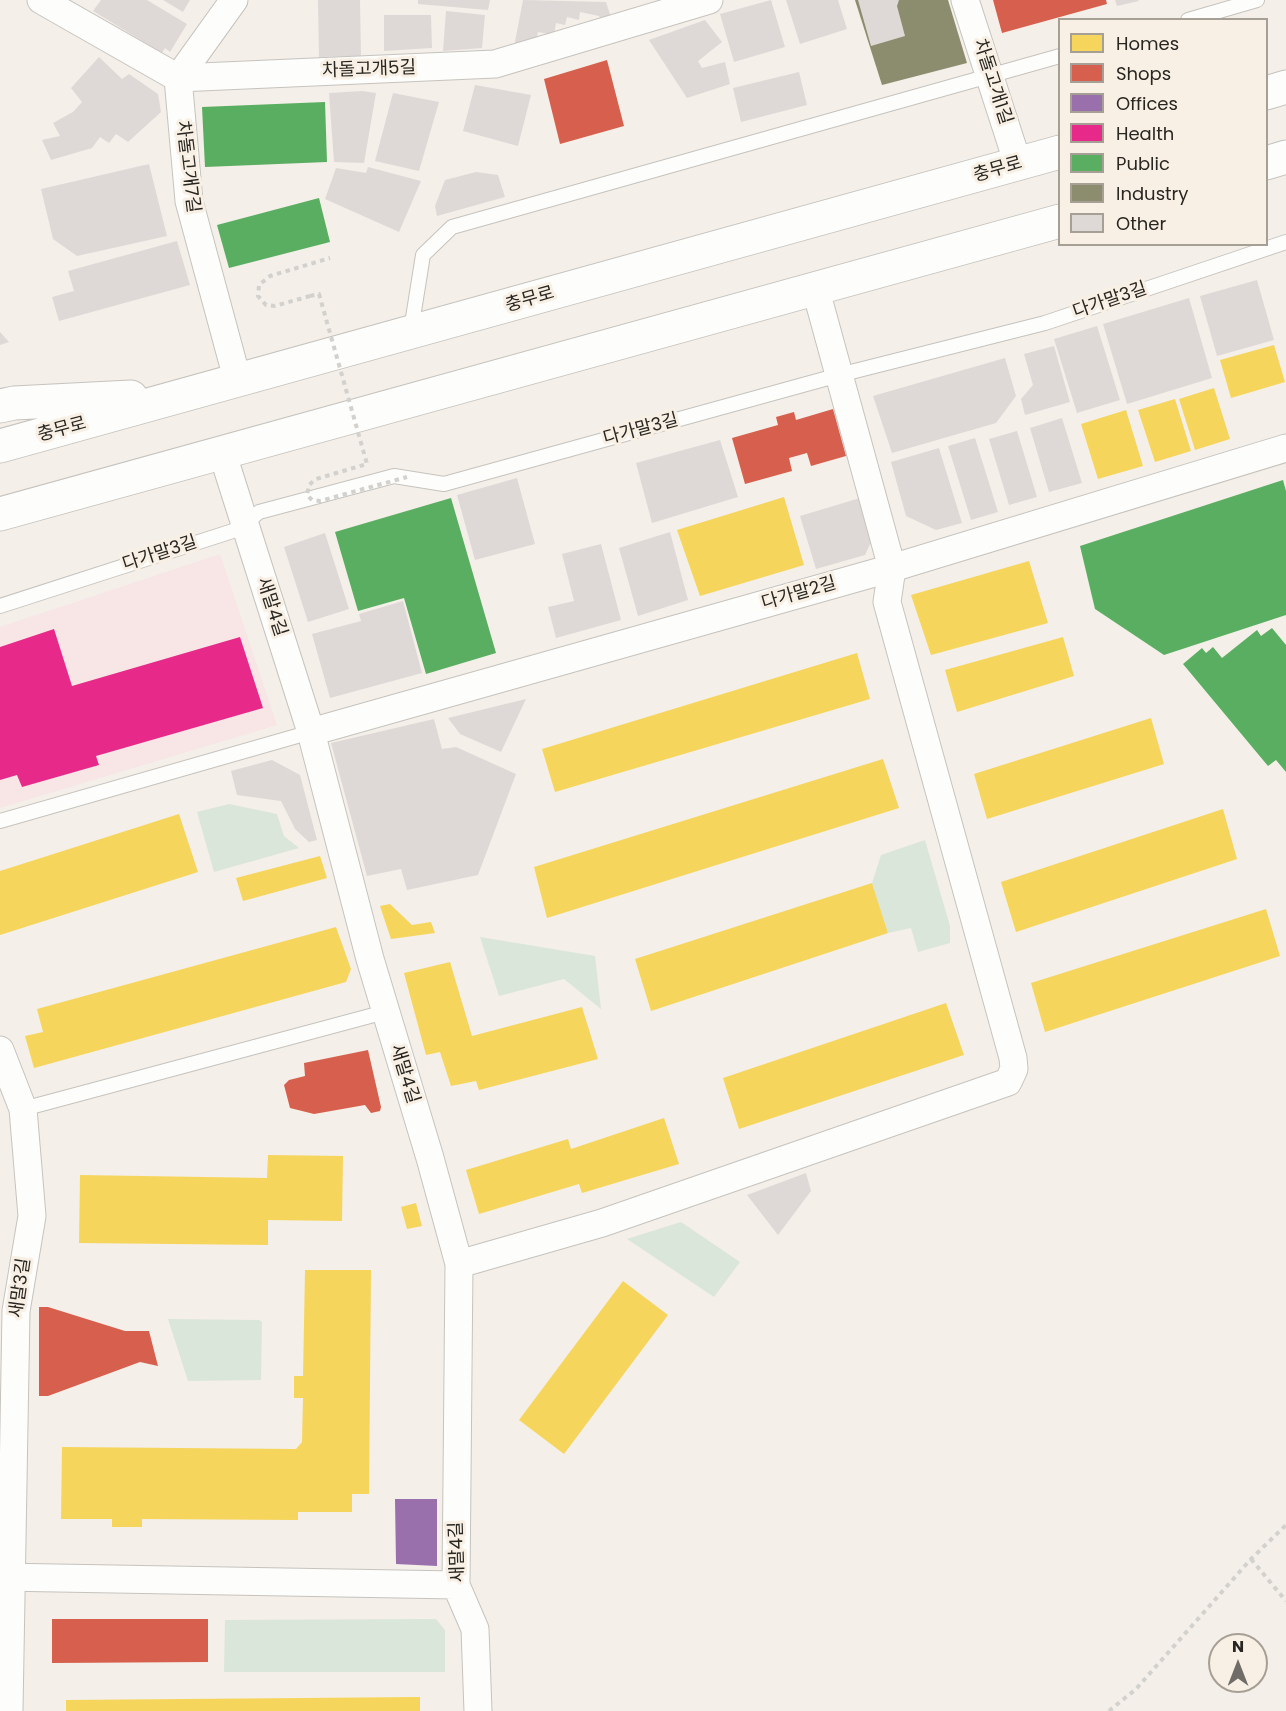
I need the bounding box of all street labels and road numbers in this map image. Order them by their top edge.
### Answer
street label: 차돌고개1길 [968,37,1016,127]
street label: 차돌고개5길 [322,58,416,82]
street label: 차돌고개7길 [171,120,203,214]
street label: 충무로 [971,153,1025,187]
street label: 다가말3길 [1070,278,1150,324]
street label: 충무로 [503,283,557,317]
street label: 다가말3길 [601,410,681,450]
street label: 충무로 [35,413,89,447]
street label: 다가말3길 [120,532,200,576]
street label: 다가말2길 [759,573,839,615]
street label: 새말4길 [251,575,291,639]
street label: 새말4길 [385,1042,423,1106]
street label: 새말3길 [6,1257,36,1319]
street label: 새말4길 [446,1521,470,1583]

